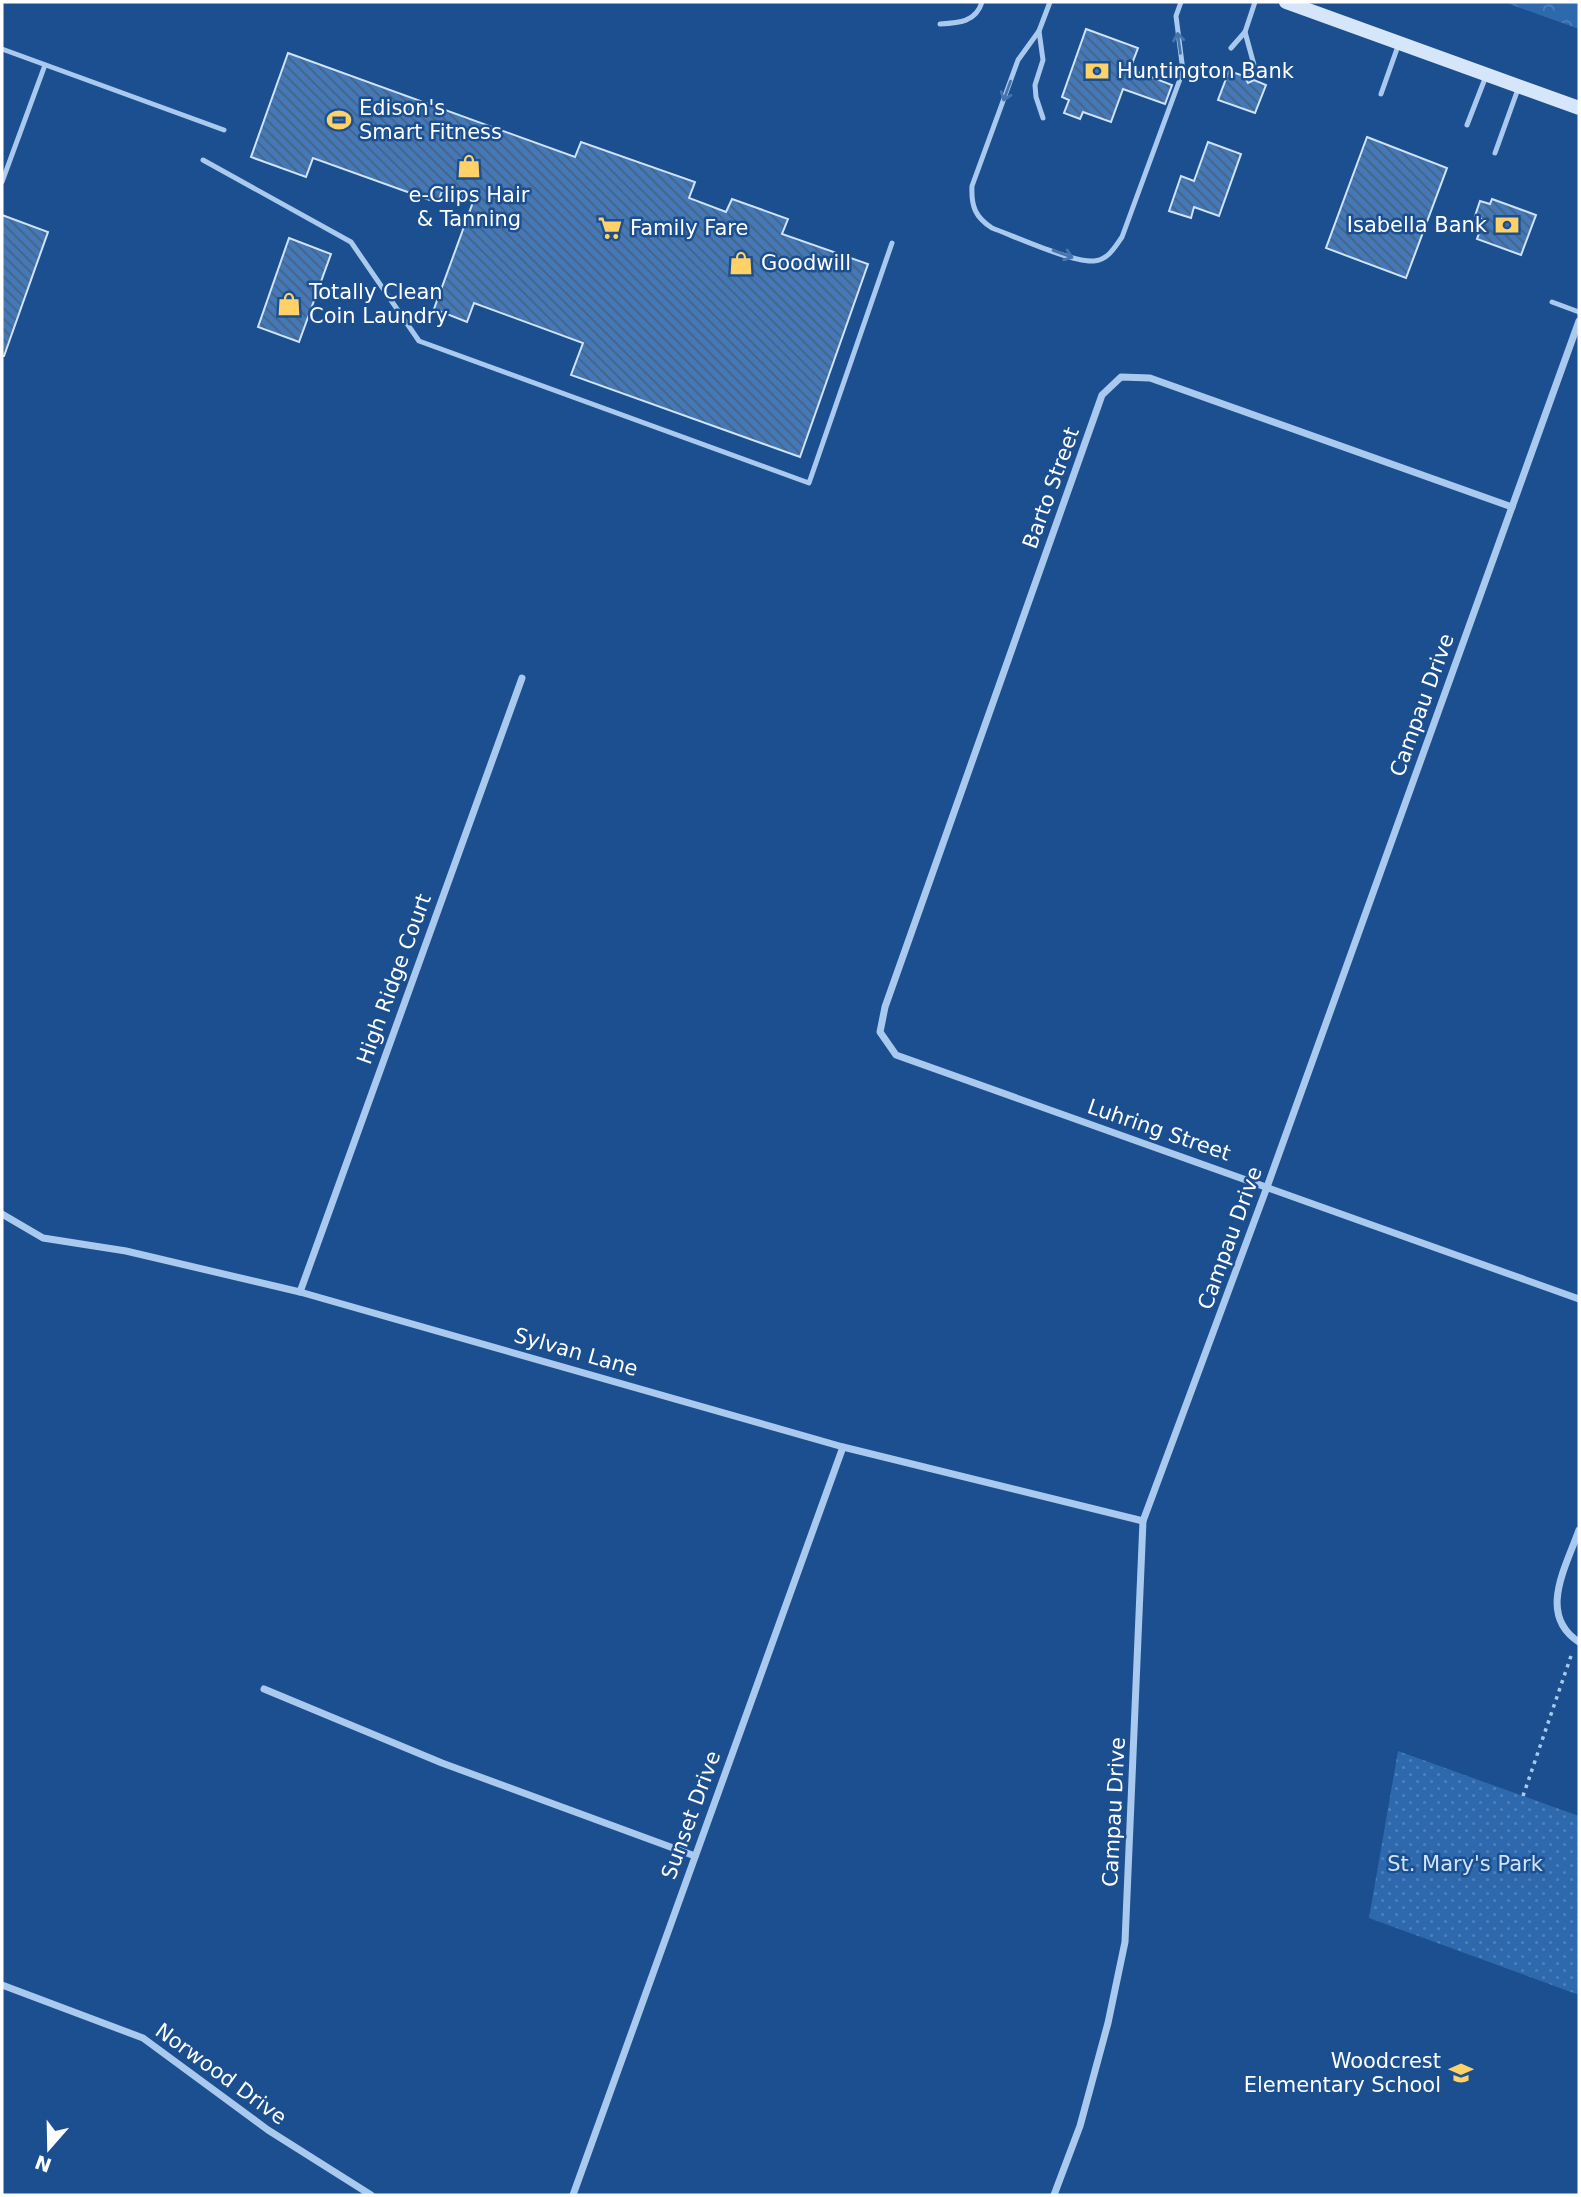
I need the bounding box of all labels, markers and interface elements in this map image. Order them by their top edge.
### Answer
one-way arrow [1173,32,1186,55]
bank icon: Huntington Bank [1083,57,1111,85]
place label: Huntington Bank [1117,59,1295,83]
one-way arrow [1000,79,1012,101]
place label: Edison's Smart Fitness [359,96,502,144]
sports icon: Edison's Smart Fitness [325,106,353,134]
shop icon: e-Clips Hair & Tanning [455,152,483,180]
place label: e-Clips Hair & Tanning [409,183,530,231]
bank icon: Isabella Bank [1493,211,1521,239]
place label: Isabella Bank [1347,213,1488,237]
supermarket icon: Family Fare [596,214,624,242]
place label: Family Fare [630,216,748,240]
shop icon: Goodwill [727,249,755,277]
one-way arrow [1051,249,1073,261]
place label: Goodwill [761,251,851,275]
place label: Totally Clean Coin Laundry [308,280,448,328]
shop icon: Totally Clean Coin Laundry [275,290,303,318]
street label: Barto Street [1018,424,1084,552]
street label: Campau Drive [1385,630,1459,780]
street label: High Ridge Court [352,891,436,1067]
street label: Luhring Street [1084,1094,1234,1166]
street label: Campau Drive [1193,1163,1267,1313]
street label: Sylvan Lane [511,1323,641,1381]
street label: Campau Drive [1098,1736,1130,1888]
street label: Sunset Drive [657,1748,725,1882]
park label: St. Mary's Park [1387,1852,1544,1876]
street label: Norwood Drive [151,2018,291,2130]
place label: Woodcrest Elementary School [1244,2049,1441,2097]
school or university icon: Woodcrest Elementary School [1447,2059,1475,2087]
north arrow [14,2113,84,2183]
text: N [32,2151,54,2177]

